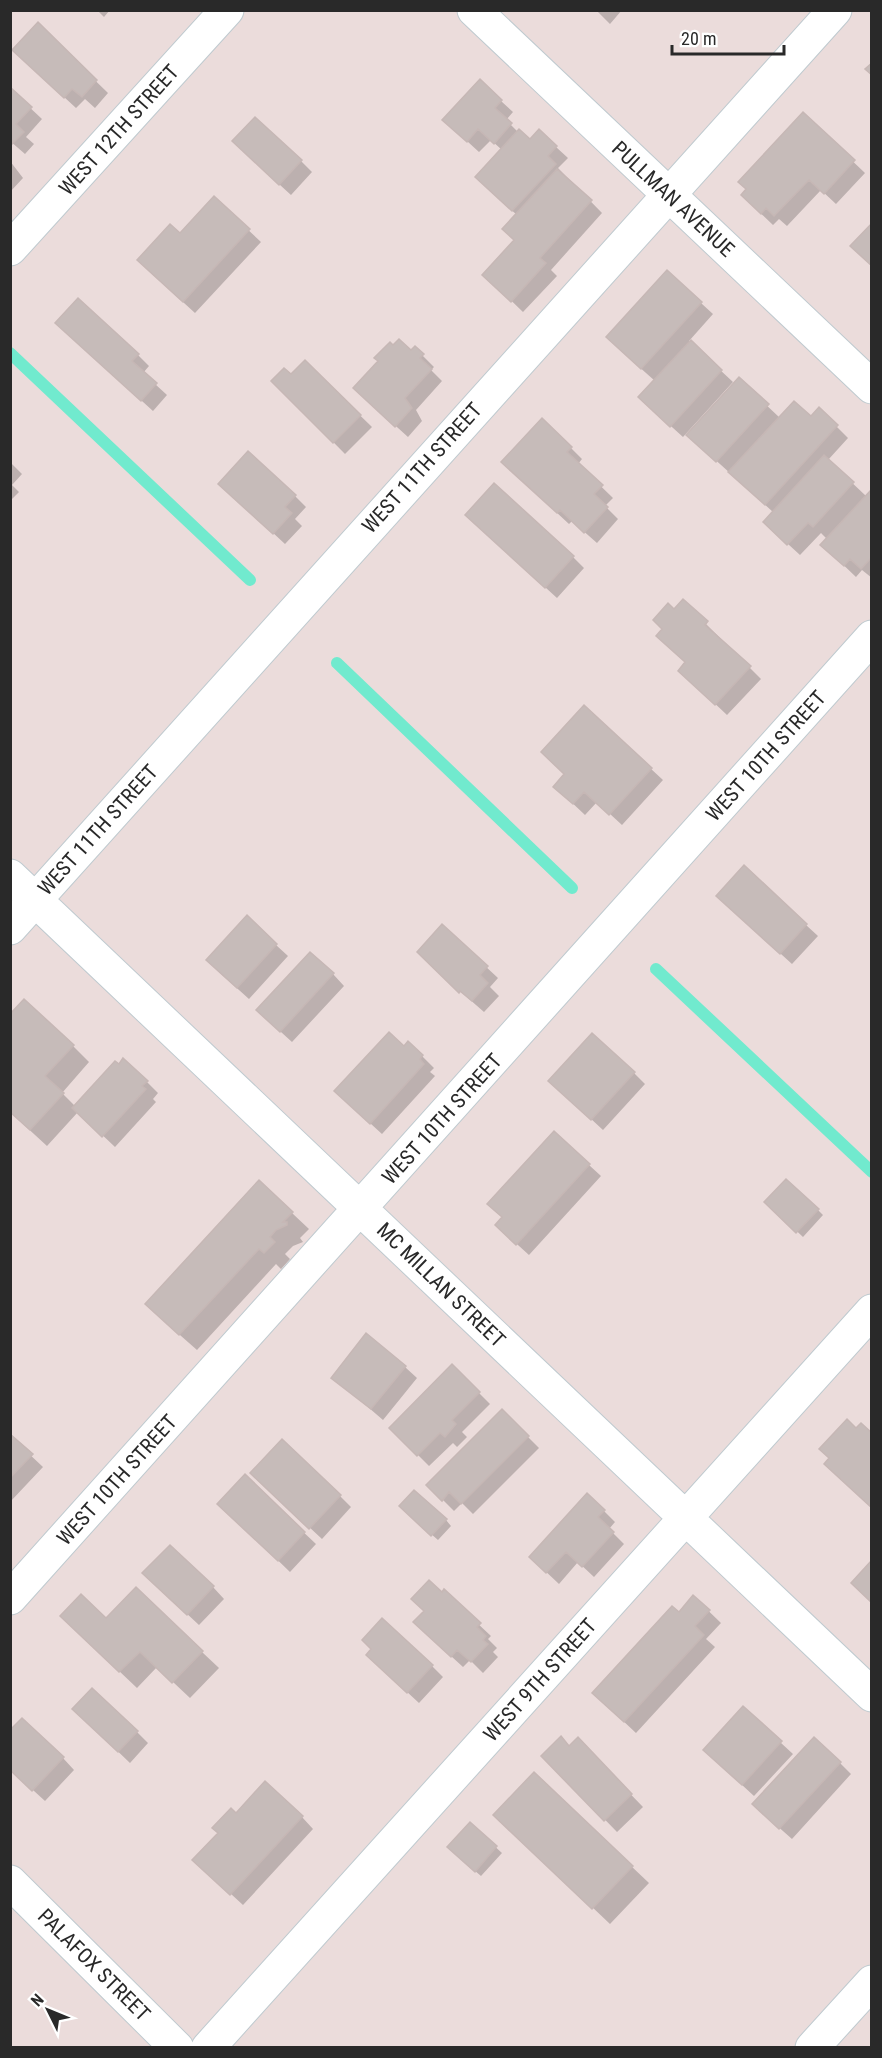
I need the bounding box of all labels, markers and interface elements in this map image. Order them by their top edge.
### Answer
scale bar [672,18,784,56]
text: 20 m [681,28,716,49]
street label: WEST 12TH STREET [54,60,184,200]
street label: PULLMAN AVENUE [607,136,739,262]
street label: WEST 11TH STREET [357,398,487,538]
street label: WEST 10TH STREET [701,686,831,826]
street label: WEST 11TH STREET [33,760,163,900]
street label: WEST 10TH STREET [377,1049,507,1189]
street label: MC MILLAN STREET [372,1218,510,1352]
street label: WEST 10TH STREET [52,1410,182,1550]
street label: WEST 9TH STREET [479,1614,601,1746]
street label: PALAFOX STREET [33,1904,155,2026]
north arrow [18,1980,78,2040]
text: N [27,1990,48,2010]

